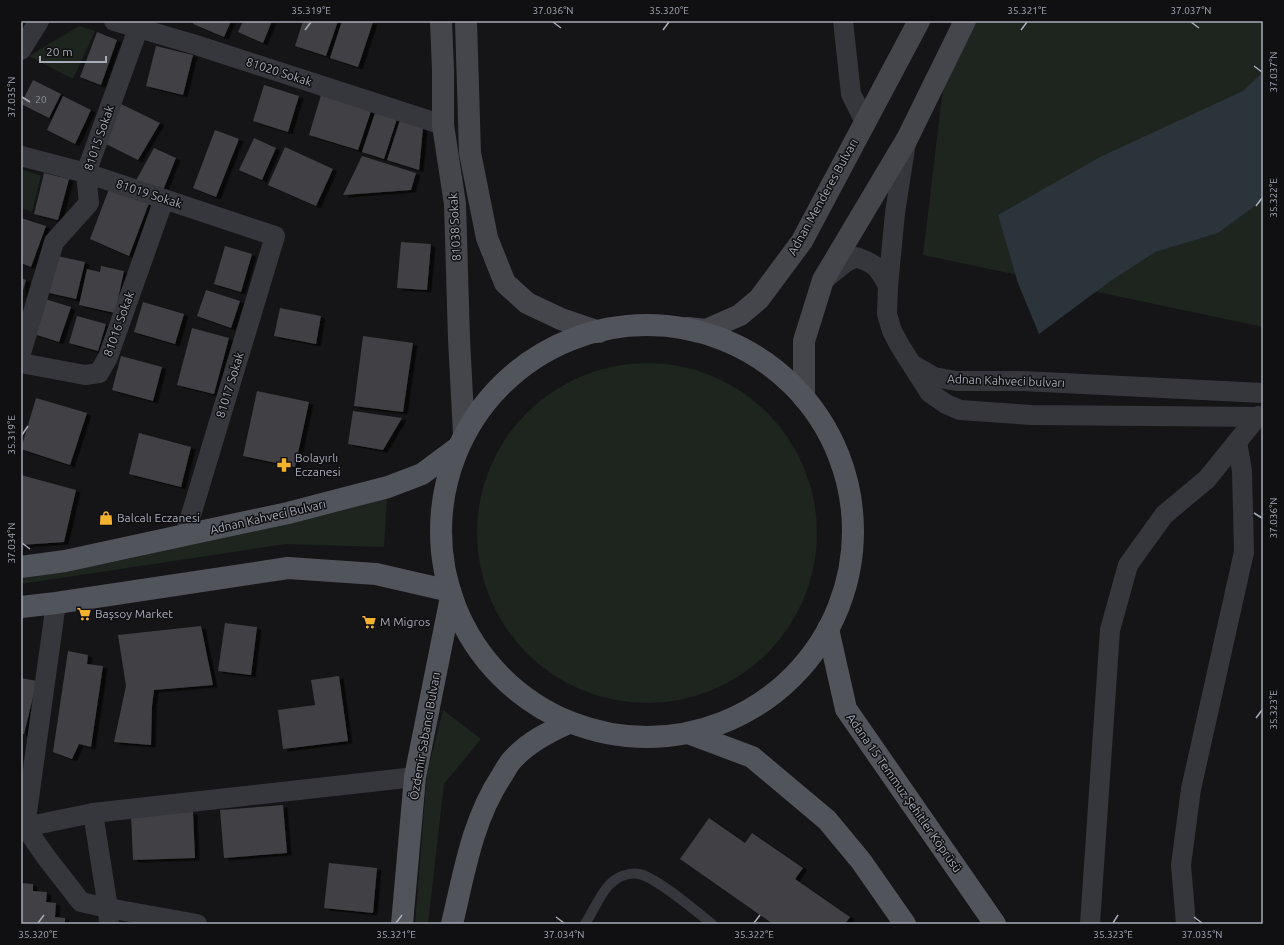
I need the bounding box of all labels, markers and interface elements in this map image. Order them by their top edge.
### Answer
text: 35.319°E [291,5,331,16]
text: 37.036°N [532,5,574,16]
text: 35.320°E [649,5,689,16]
text: 35.321°E [1007,5,1047,16]
text: 37.037°N [1170,5,1212,16]
scale bar [40,38,106,64]
text: 20 m [46,45,73,58]
text: 37.037°N [1268,51,1279,93]
street label: 81020 Sokak [245,55,314,88]
text: 37.035°N [6,76,17,118]
house number: 20 [35,94,47,105]
street label: 81015 Sokak [81,103,116,172]
street label: Adnan Menderes Bulvarı [785,136,860,257]
street label: 81019 Sokak [115,177,184,210]
text: 35.322°E [1268,178,1279,218]
street label: 81038 Sokak [446,193,463,261]
street label: 81016 Sokak [101,290,136,358]
street label: 81017 Sokak [213,350,246,419]
street label: Adnan Kahveci bulvarı [947,372,1065,389]
text: 35.319°E [6,415,17,455]
place label: Bolayırlı Eczanesi [295,451,341,478]
pharmacy icon: Bolayırlı Eczanesi [276,457,292,473]
street label: Adnan Kahveci Bulvarı [209,497,327,536]
text: 37.036°N [1268,497,1279,539]
shop icon: Balcalı Eczanesi [98,510,114,526]
place label: Balcalı Eczanesi [117,511,200,524]
text: 37.034°N [6,522,17,564]
supermarket icon: Başsoy Market [76,606,92,622]
place label: Başsoy Market [95,607,173,620]
supermarket icon: M Migros [361,614,377,630]
place label: M Migros [380,615,430,628]
street label: Özdemir Sabancı Bulvarı [407,671,442,801]
text: 35.323°E [1268,690,1279,730]
street label: Adana 15 Temmuz Şehitler Köprüsü [844,711,964,875]
text: 35.320°E [18,929,58,940]
text: 35.321°E [376,929,416,940]
text: 37.034°N [543,929,585,940]
text: 35.322°E [734,929,774,940]
text: 35.323°E [1093,929,1133,940]
text: 37.035°N [1181,929,1223,940]

